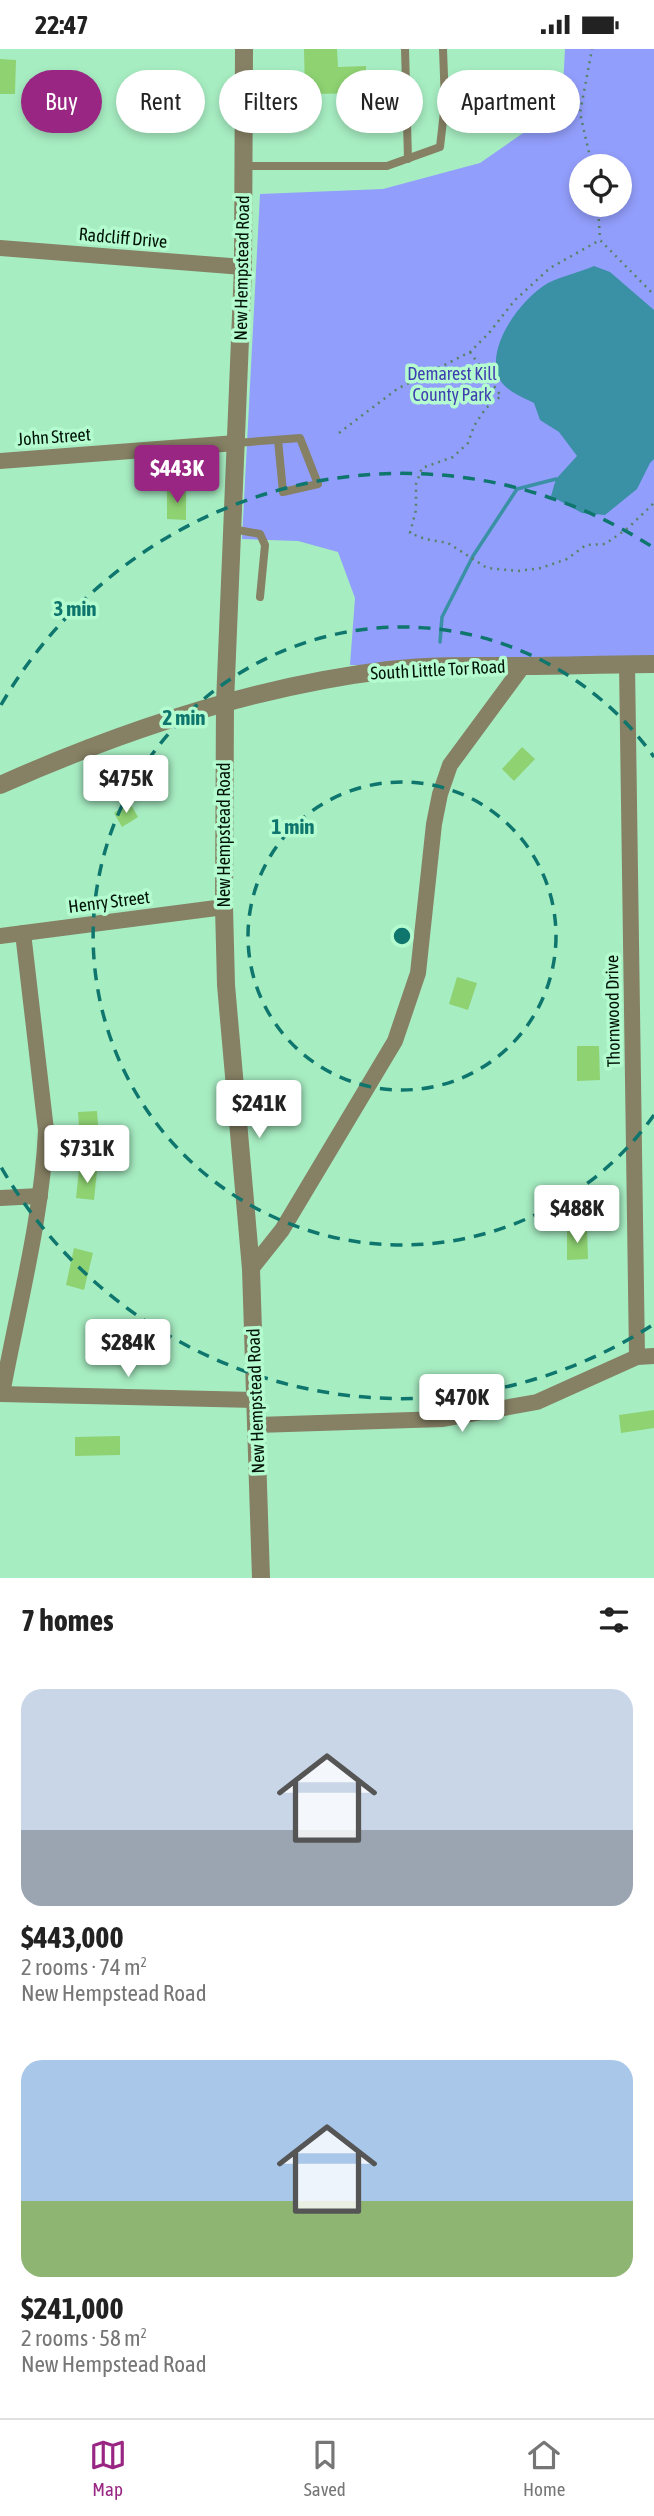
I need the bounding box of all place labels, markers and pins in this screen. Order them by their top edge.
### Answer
pin: $443K [128,445,226,505]
pin: $475K [77,755,175,815]
centre of rings [390,924,414,948]
pin: $241K [210,1081,308,1140]
pin: $731K [38,1125,136,1185]
pin: $488K [528,1185,626,1245]
pin: $284K [79,1319,177,1379]
pin: $470K [413,1375,511,1434]

